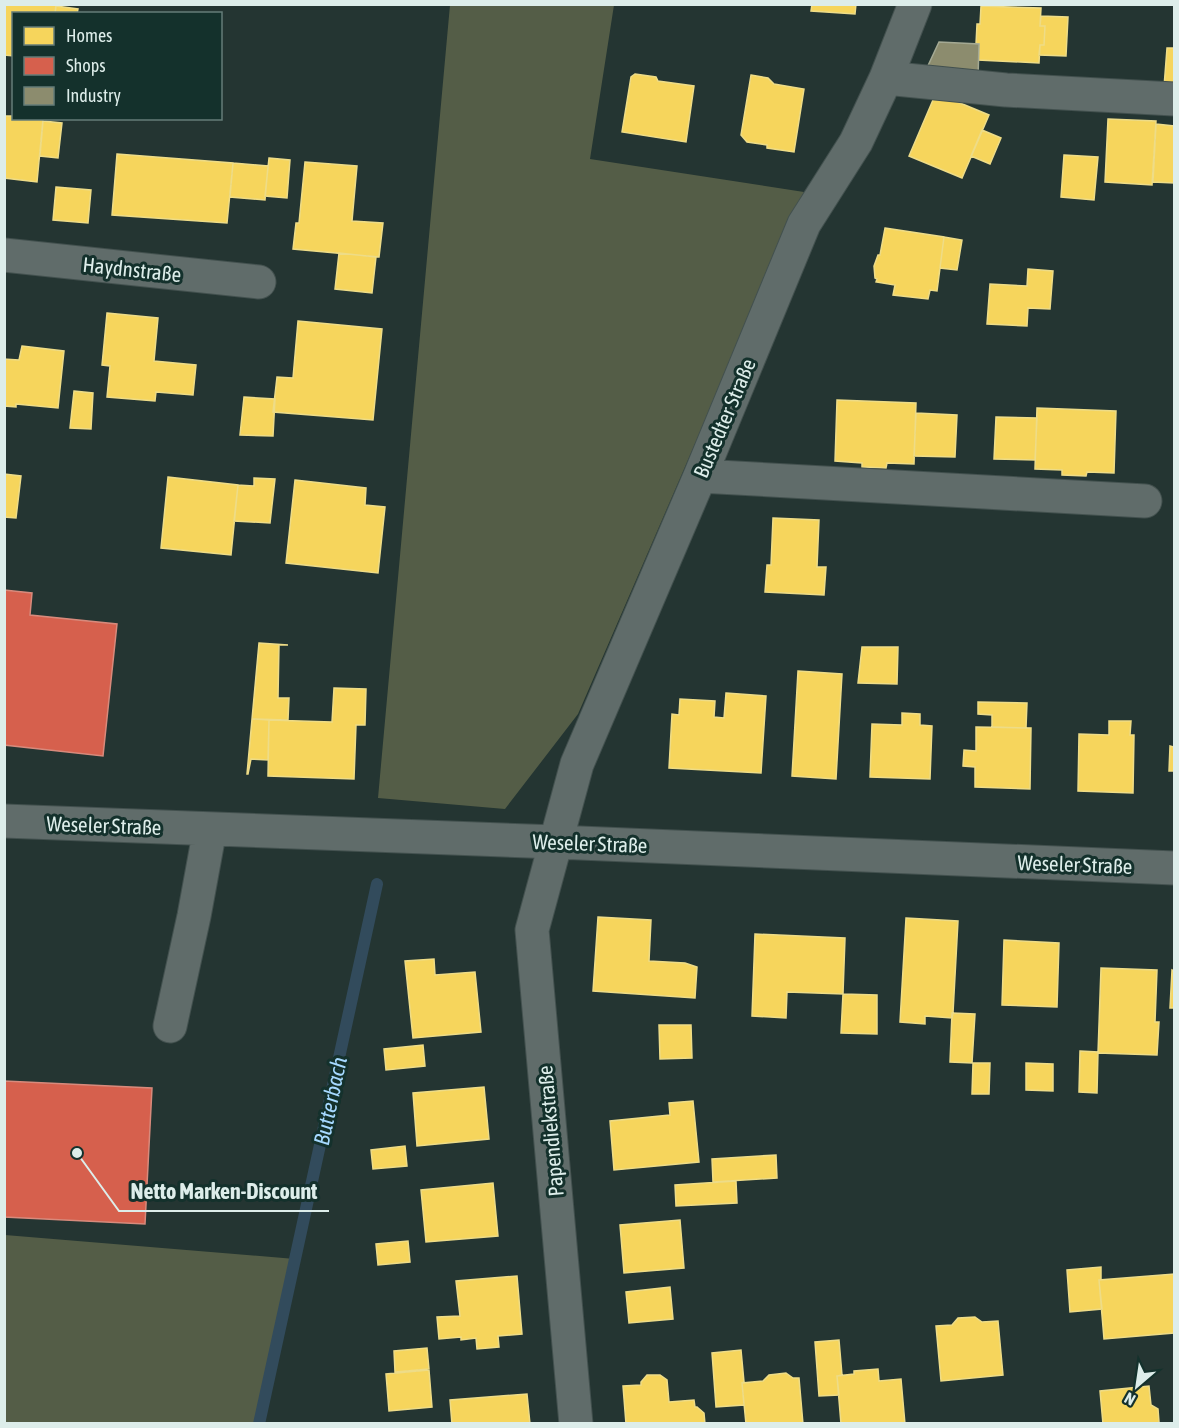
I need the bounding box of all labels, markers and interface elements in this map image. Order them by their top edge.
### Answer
legend [12,12,222,120]
text: Homes [66,25,112,46]
text: Shops [66,55,106,76]
text: Industry [66,85,121,106]
street label: Haydnstraße [82,252,182,286]
street label: Bustedter Straße [688,355,760,481]
street label: Weseler Straße [46,811,162,839]
street label: Weseler Straße [532,829,648,857]
street label: Weseler Straße [1017,850,1133,878]
water label: Butterbach [308,1054,352,1147]
street label: Papendiekstraße [532,1065,568,1197]
callout: Netto Marken-Discount [119,1171,329,1211]
text: Netto Marken-Discount [131,1178,318,1204]
north arrow [1107,1356,1167,1416]
text: N [1121,1389,1138,1409]

